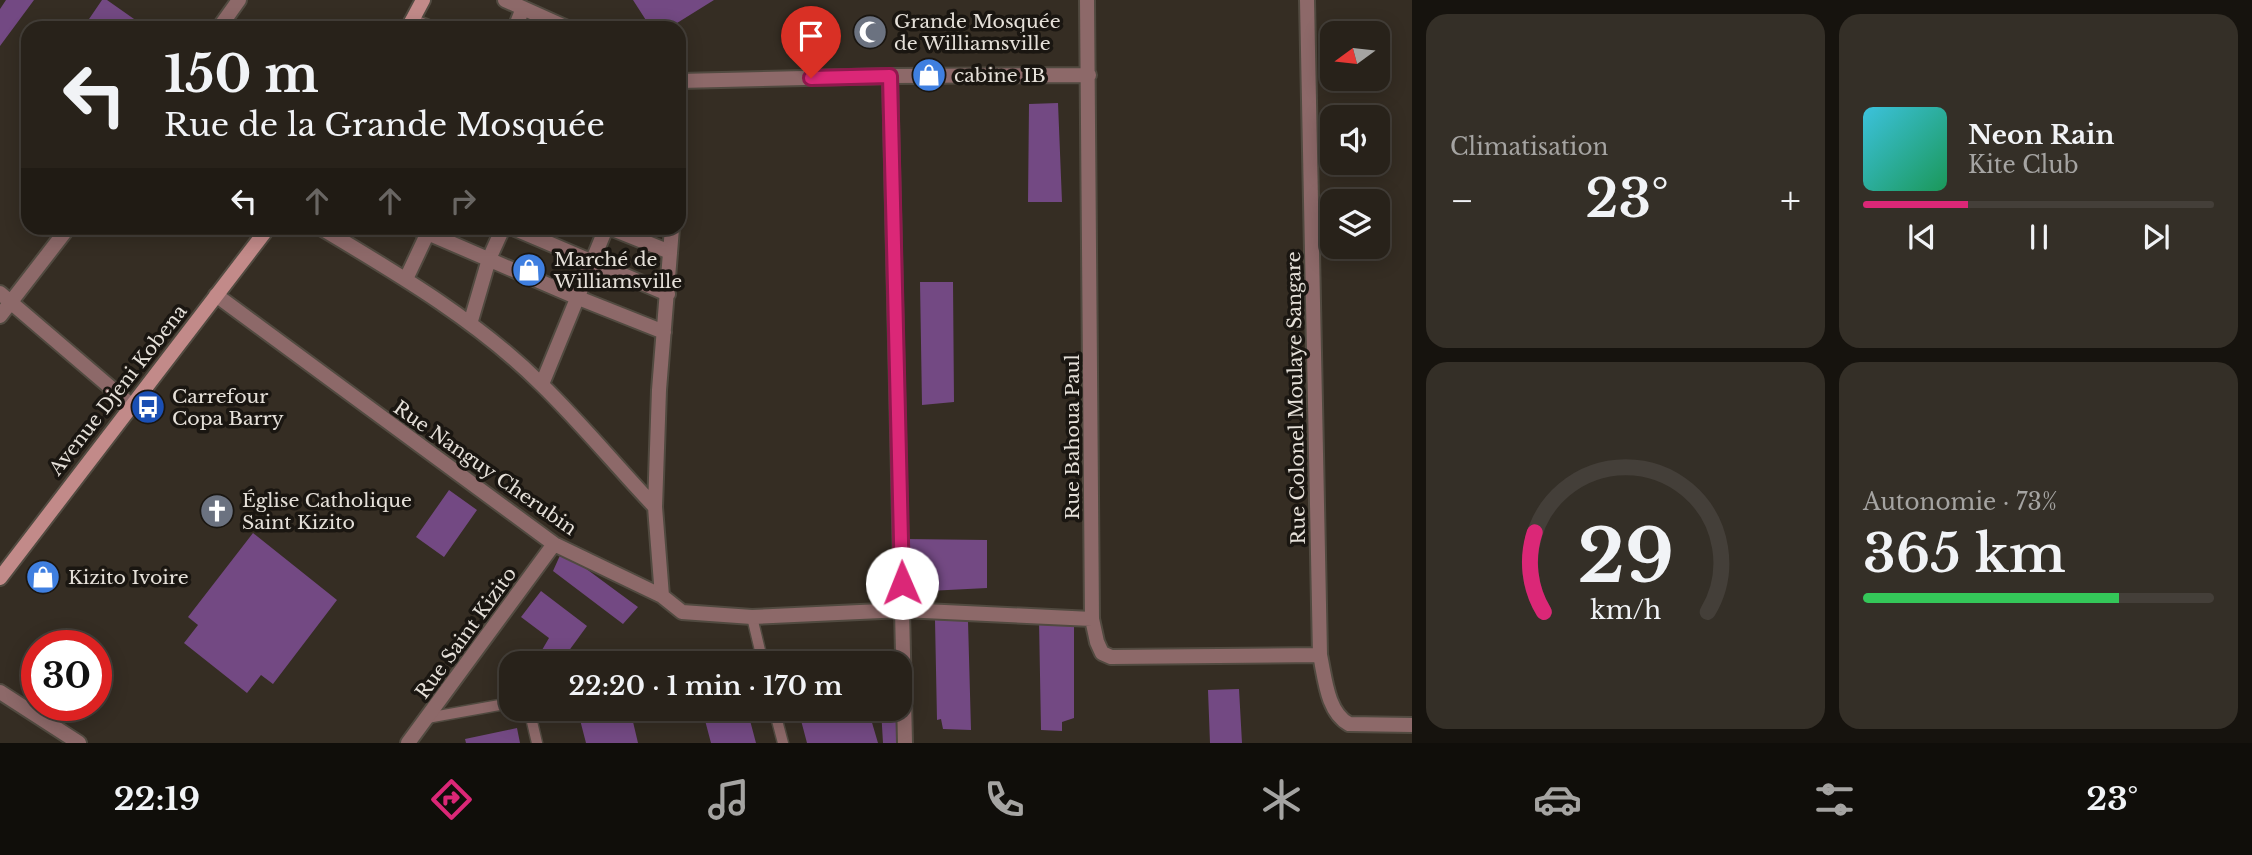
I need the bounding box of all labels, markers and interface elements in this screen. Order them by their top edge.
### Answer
pin [781,6,841,78]
place label: Grande Mosquée de Williamsville [894,10,1061,55]
mosque icon: Grande Mosquée de Williamsville [851,13,889,51]
icon: arrive [792,17,830,55]
north arrow [1320,21,1390,91]
map controls [1320,21,1390,259]
text: 150 m [164,44,319,105]
icon: left [49,49,140,140]
shop icon: cabine IB [910,56,948,94]
place label: cabine IB [954,64,1046,87]
text: Rue de la Grande Mosquée [164,105,605,145]
button: sound [1320,105,1390,175]
text: Neon Rain [1968,119,2114,151]
text: Climatisation [1450,133,1608,161]
text: Kite Club [1968,151,2079,179]
text: 23° [1585,167,1669,231]
text: − [1450,177,1474,224]
text: + [1780,177,1801,224]
icon: left [225,182,263,220]
icon: ahead [298,182,336,220]
icon: ahead [371,182,409,220]
icon: right [444,182,482,220]
button: layers [1320,189,1390,259]
icon: previous [1903,218,1941,256]
icon: pause [2020,218,2058,256]
icon: next [2137,218,2175,256]
place label: Marché de Williamsville [553,248,682,293]
shop icon: Marché de Williamsville [510,251,548,289]
street label: Rue Colonel Moulaye Sangare [1282,251,1310,545]
street label: Avenue Djeni Kobena [44,300,192,481]
street label: Rue Bahoua Paul [1061,354,1084,520]
place label: Carrefour Copa Barry [172,385,284,430]
bus stop icon: Carrefour Copa Barry [129,388,167,426]
street label: Rue Nanguy Cherubin [389,396,581,540]
text: Autonomie · 73% [1863,488,2057,516]
place label: Église Catholique Saint Kizito [242,489,412,534]
church icon: Église Catholique Saint Kizito [198,492,236,530]
text: 29 [1577,511,1674,602]
text: 365 km [1863,522,2066,586]
position arrow [865,546,939,620]
shop icon: Kizito Ivoire [24,558,62,596]
street label: Rue Saint Kizito [411,563,521,703]
place label: Kizito Ivoire [68,566,189,589]
text: km/h [1590,594,1661,625]
speed limit sign: 30 [21,630,112,721]
text: 22:20 · 1 min · 170 m [568,670,843,702]
icon: directions [427,775,476,824]
icon: music [704,775,753,824]
icon: phone [980,775,1029,824]
icon: climate [1257,775,1306,824]
icon: car [1533,775,1582,824]
icon: filters [1810,775,1859,824]
text: 22:19 [114,779,200,819]
text: 23° [2086,779,2138,819]

